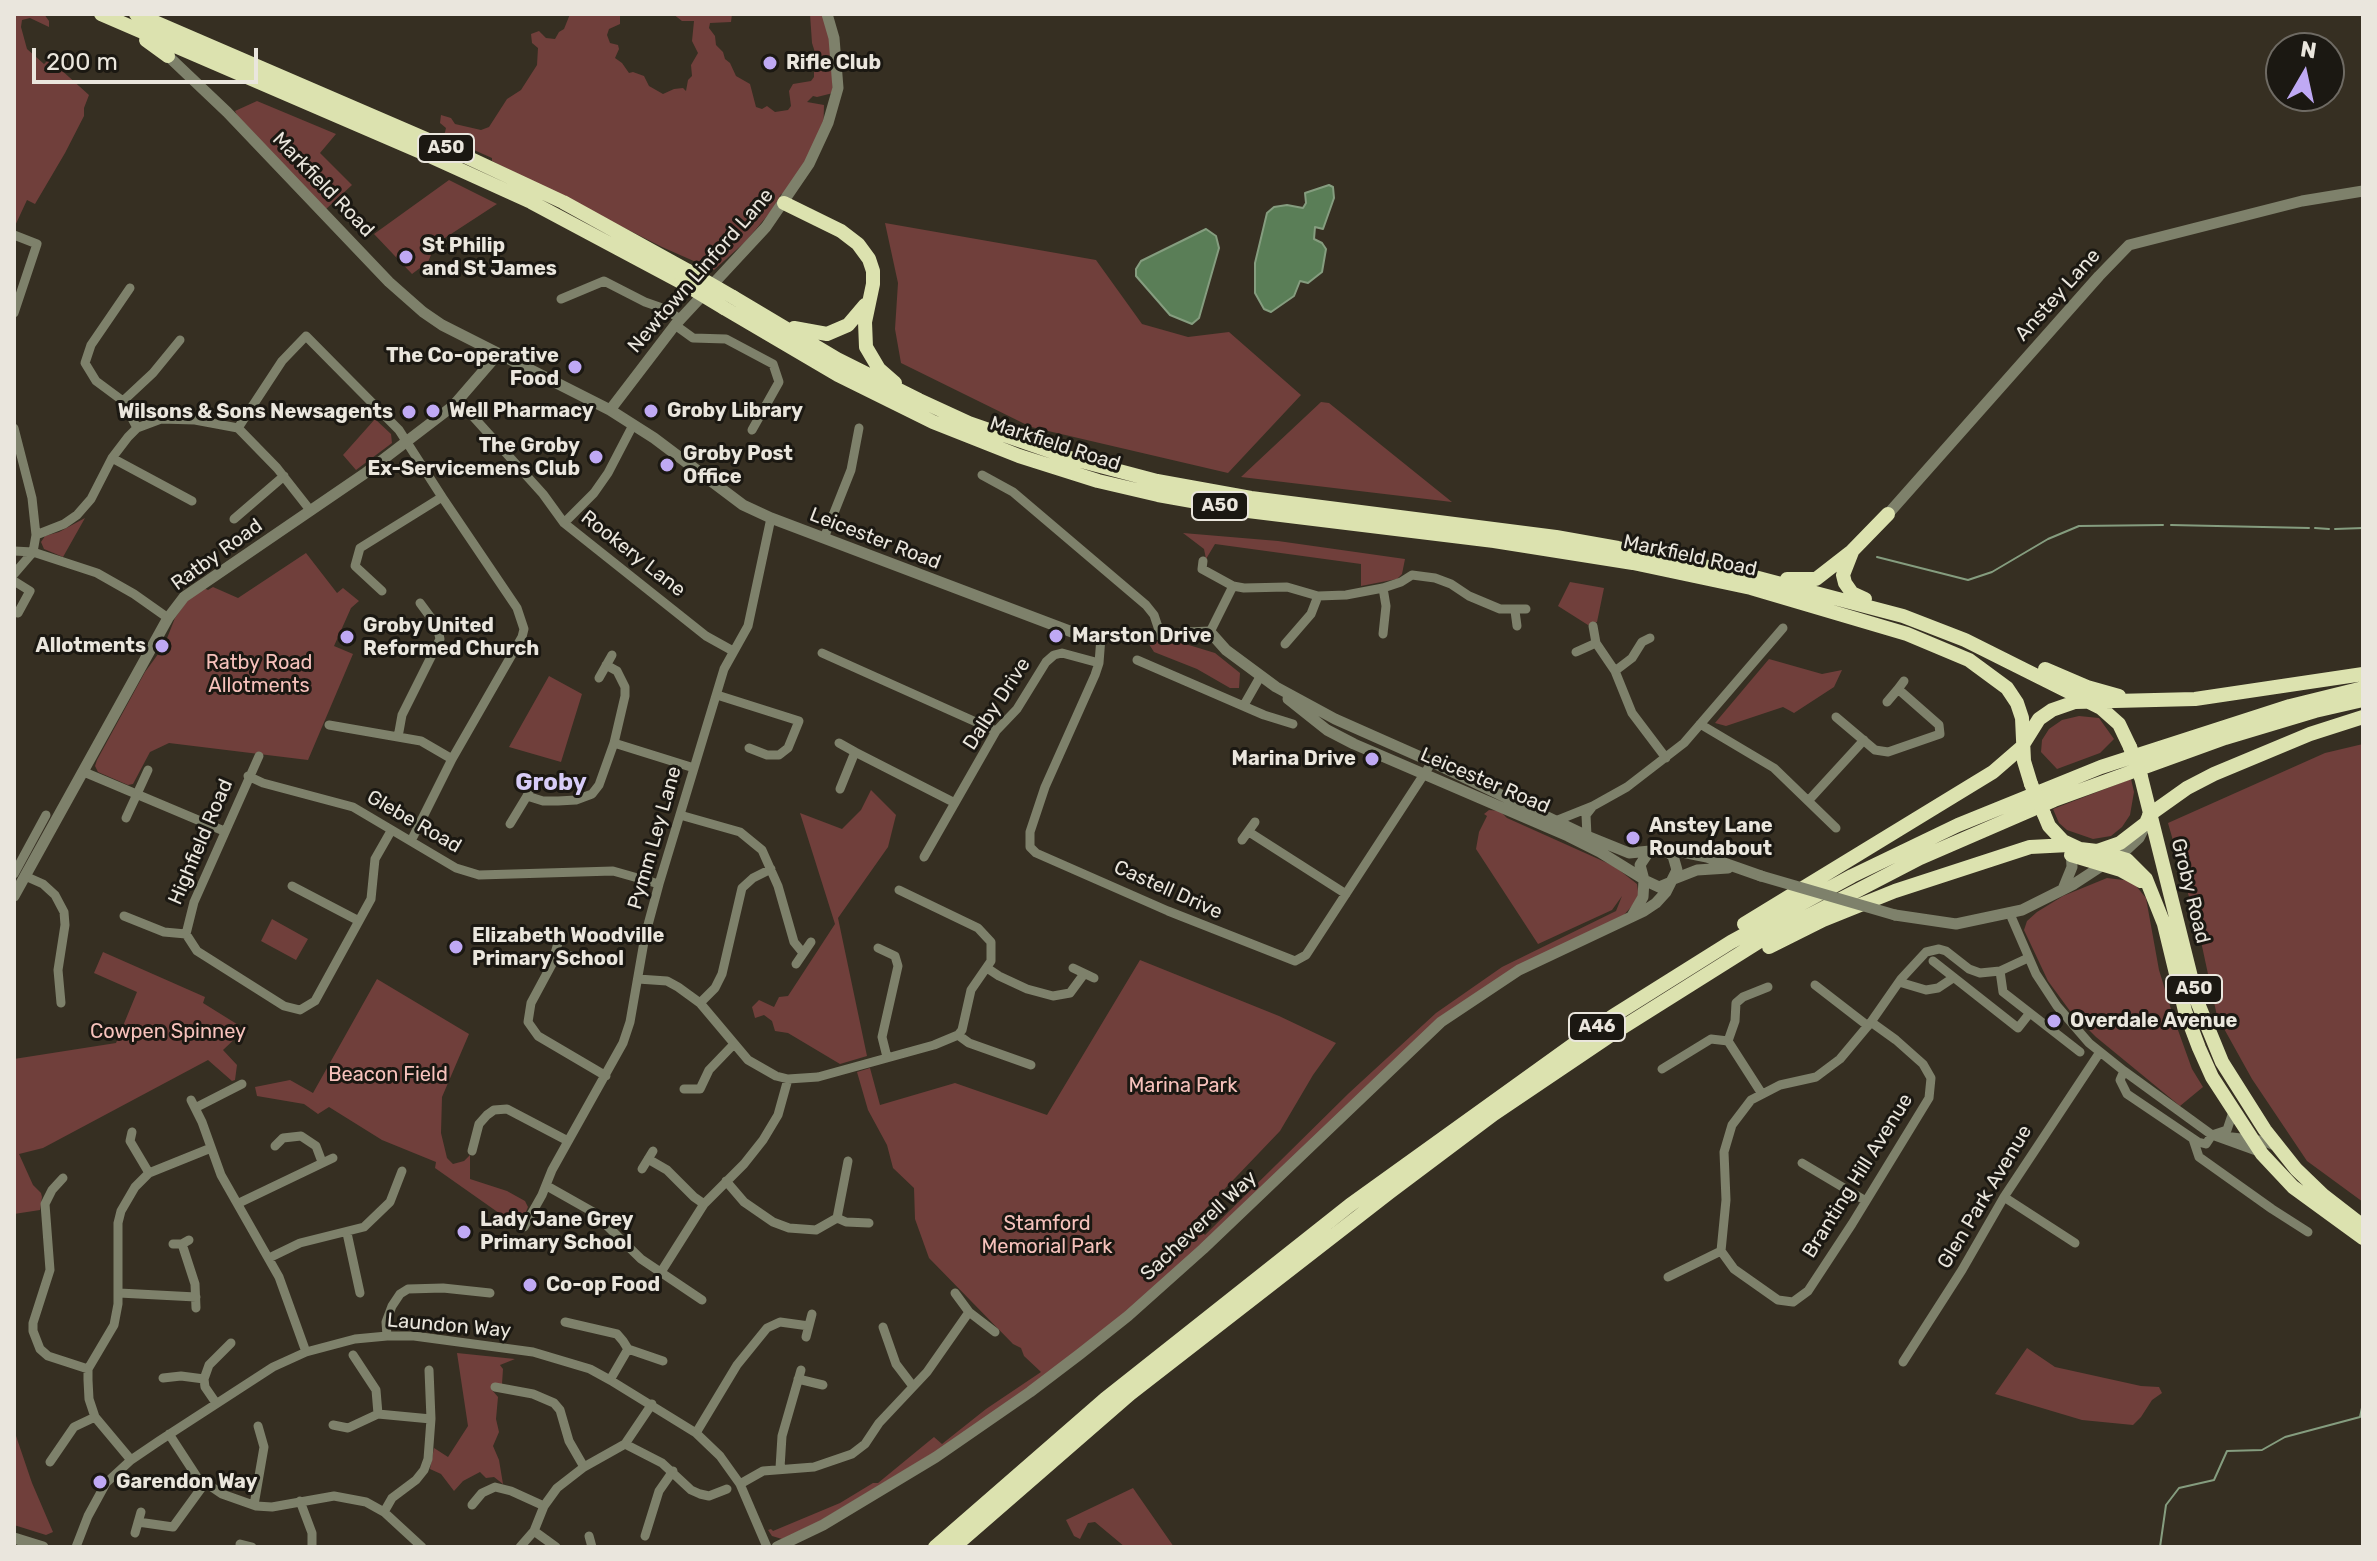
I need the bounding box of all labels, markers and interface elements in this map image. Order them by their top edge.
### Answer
scale bar [36,32,262,82]
north arrow [2265,32,2345,112]
text: N [2299,35,2318,64]
text: 200 m [46,48,118,76]
place label: Rifle Club [786,51,881,75]
marker: Rifle Club [761,54,779,72]
street label: Markfield Road [267,128,379,242]
road number: A50 [418,134,474,162]
street label: Newtown Linford Lane [623,184,779,358]
place label: St Philip and St James [422,234,557,281]
street label: Anstey Lane [2010,244,2106,346]
marker: St Philip and St James [397,248,415,266]
place label: The Co-operative Food [386,344,559,391]
marker: The Co-operative Food [566,358,584,376]
place label: Well Pharmacy [449,399,594,423]
place label: Groby Library [667,399,803,423]
place label: Wilsons & Sons Newsagents [118,400,393,424]
marker: Well Pharmacy [424,402,442,420]
marker: Groby Library [642,402,660,420]
marker: Wilsons & Sons Newsagents [400,403,418,421]
street label: Markfield Road [987,412,1123,476]
place label: The Groby Ex-Servicemens Club [367,434,580,481]
place label: Groby Post Office [683,442,793,489]
marker: The Groby Ex-Servicemens Club [587,448,605,466]
marker: Groby Post Office [658,456,676,474]
road number: A50 [1192,492,1248,520]
street label: Leicester Road [806,503,944,575]
street label: Rookery Lane [576,506,690,602]
street label: Ratby Road [167,514,267,596]
street label: Markfield Road [1621,530,1759,582]
place label: Groby United Reformed Church [363,614,539,661]
place label: Marston Drive [1072,624,1212,648]
marker: Marston Drive [1047,627,1065,645]
marker: Groby United Reformed Church [338,628,356,646]
place label: Allotments [35,634,146,658]
marker: Allotments [153,637,171,655]
park label: Ratby Road Allotments [206,651,312,698]
street label: Dalby Drive [958,653,1036,755]
street label: Leicester Road [1417,743,1553,819]
place label: Marina Drive [1231,747,1356,771]
marker: Marina Drive [1363,750,1381,768]
street label: Pymm Ley Lane [623,764,687,912]
district label: Groby [515,769,587,797]
street label: Highfield Road [164,775,238,909]
street label: Glebe Road [363,785,465,859]
place label: Anstey Lane Roundabout [1649,814,1773,861]
marker: Anstey Lane Roundabout [1624,829,1642,847]
street label: Groby Road [2165,836,2215,946]
street label: Castell Drive [1110,855,1226,925]
place label: Elizabeth Woodville Primary School [472,924,664,971]
marker: Elizabeth Woodville Primary School [447,938,465,956]
road number: A50 [2166,975,2222,1003]
place label: Overdale Avenue [2070,1009,2237,1033]
marker: Overdale Avenue [2045,1012,2063,1030]
road number: A46 [1569,1013,1625,1041]
park label: Cowpen Spinney [90,1020,246,1044]
park label: Beacon Field [328,1063,448,1087]
park label: Marina Park [1128,1074,1238,1098]
street label: Branting Hill Avenue [1798,1089,1918,1263]
street label: Glen Park Avenue [1933,1121,2037,1273]
street label: Sacheverell Way [1136,1166,1262,1286]
place label: Lady Jane Grey Primary School [480,1208,633,1255]
park label: Stamford Memorial Park [981,1212,1113,1259]
marker: Lady Jane Grey Primary School [455,1223,473,1241]
place label: Co-op Food [546,1273,660,1297]
marker: Co-op Food [521,1276,539,1294]
street label: Laundon Way [386,1309,512,1343]
place label: Garendon Way [116,1470,258,1494]
marker: Garendon Way [91,1473,109,1491]

